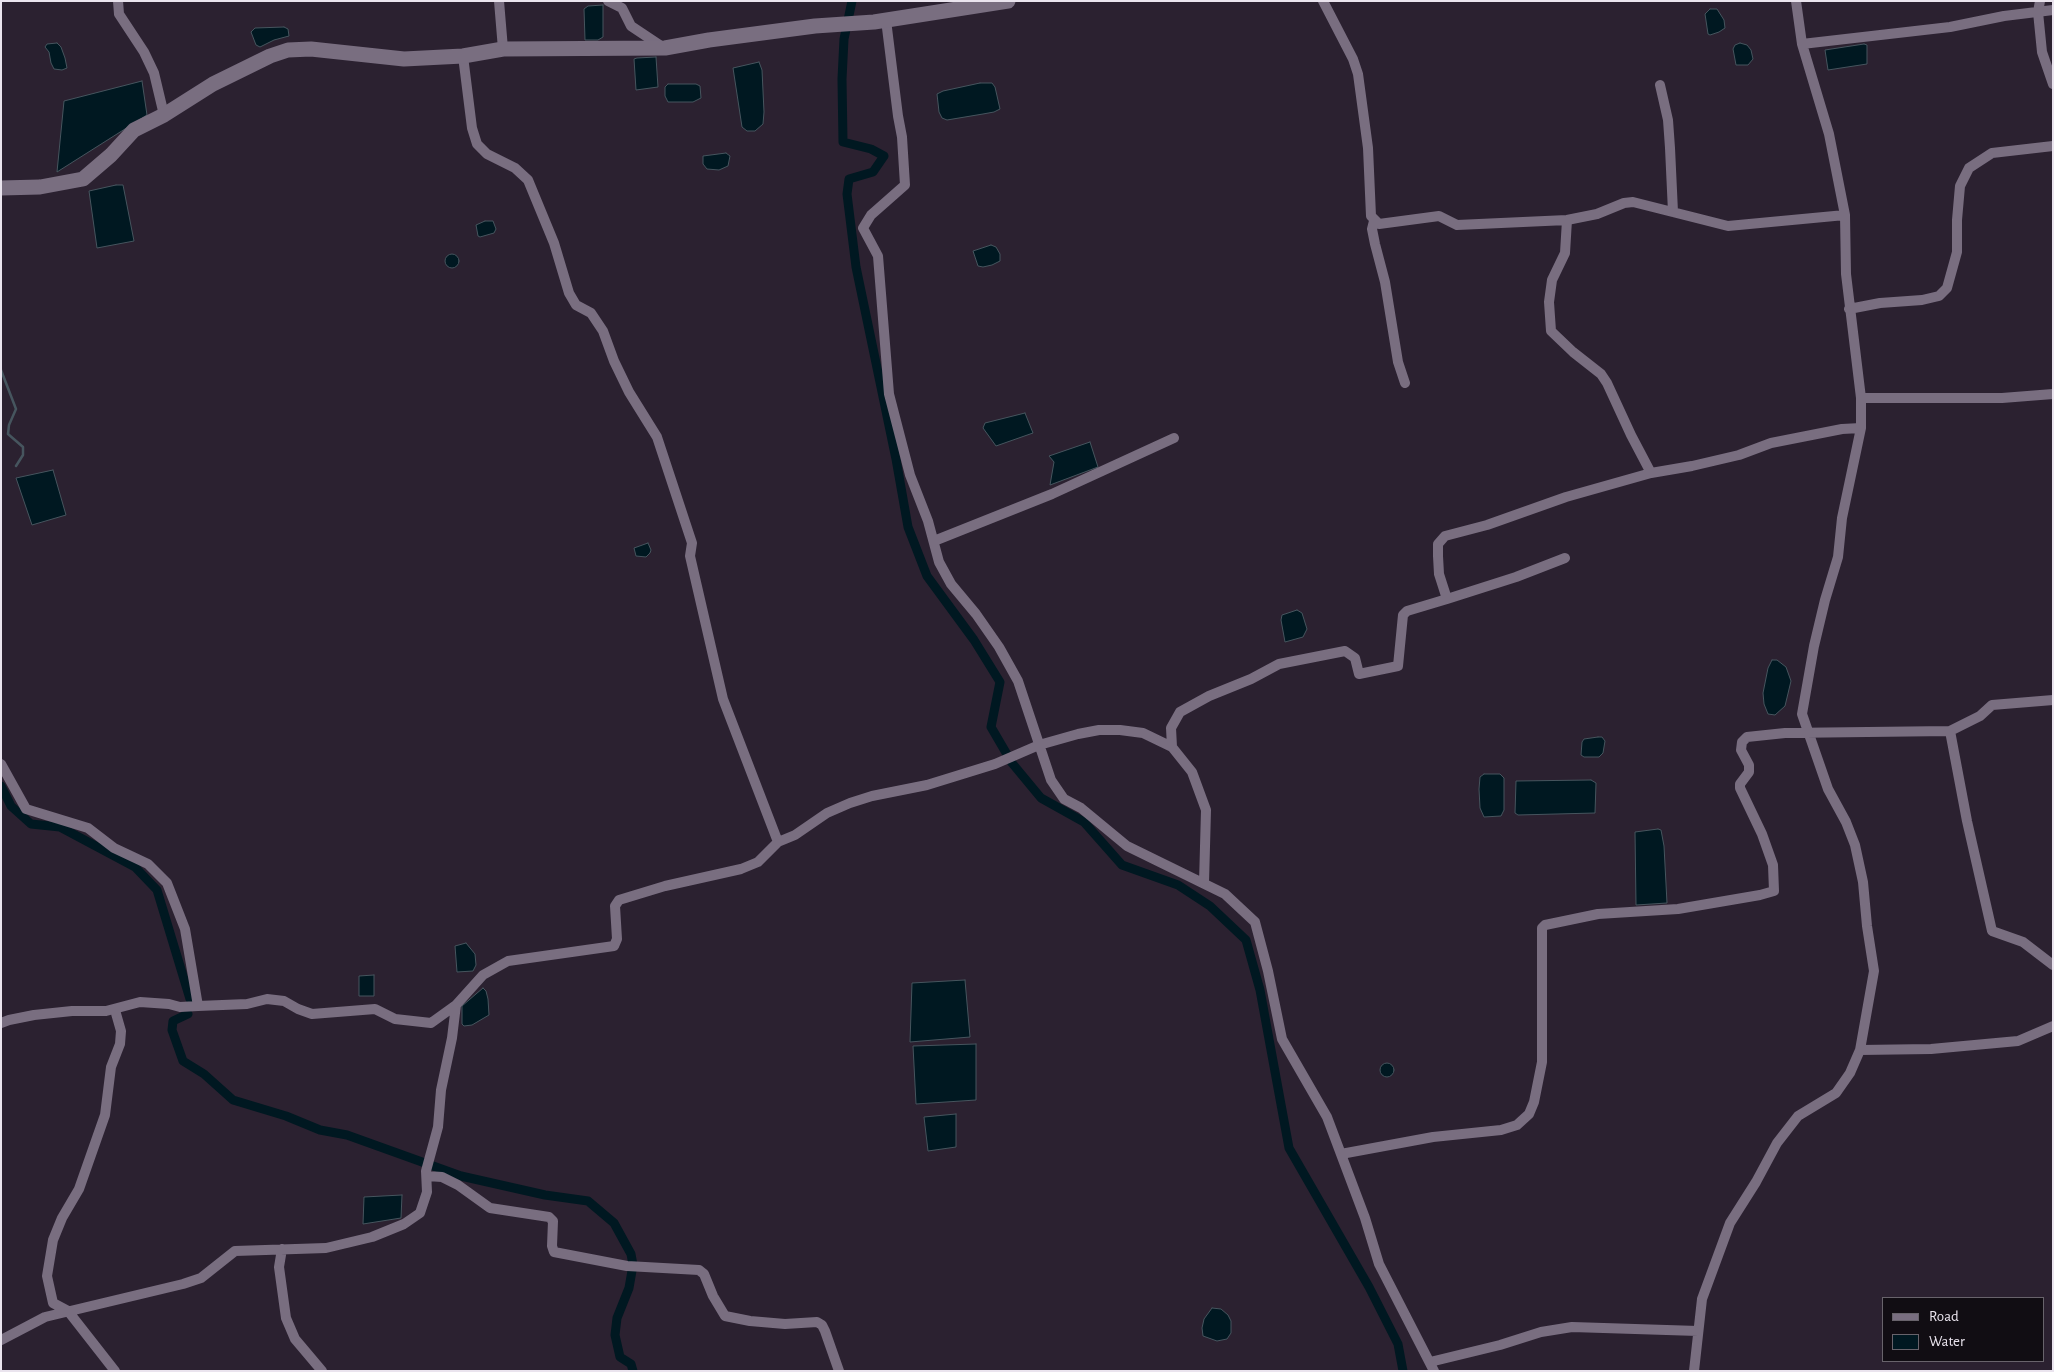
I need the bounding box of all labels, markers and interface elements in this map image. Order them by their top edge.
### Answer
legend [1882,1297,2044,1362]
text: Road [1929,1309,1959,1324]
text: Water [1929,1334,1965,1349]

